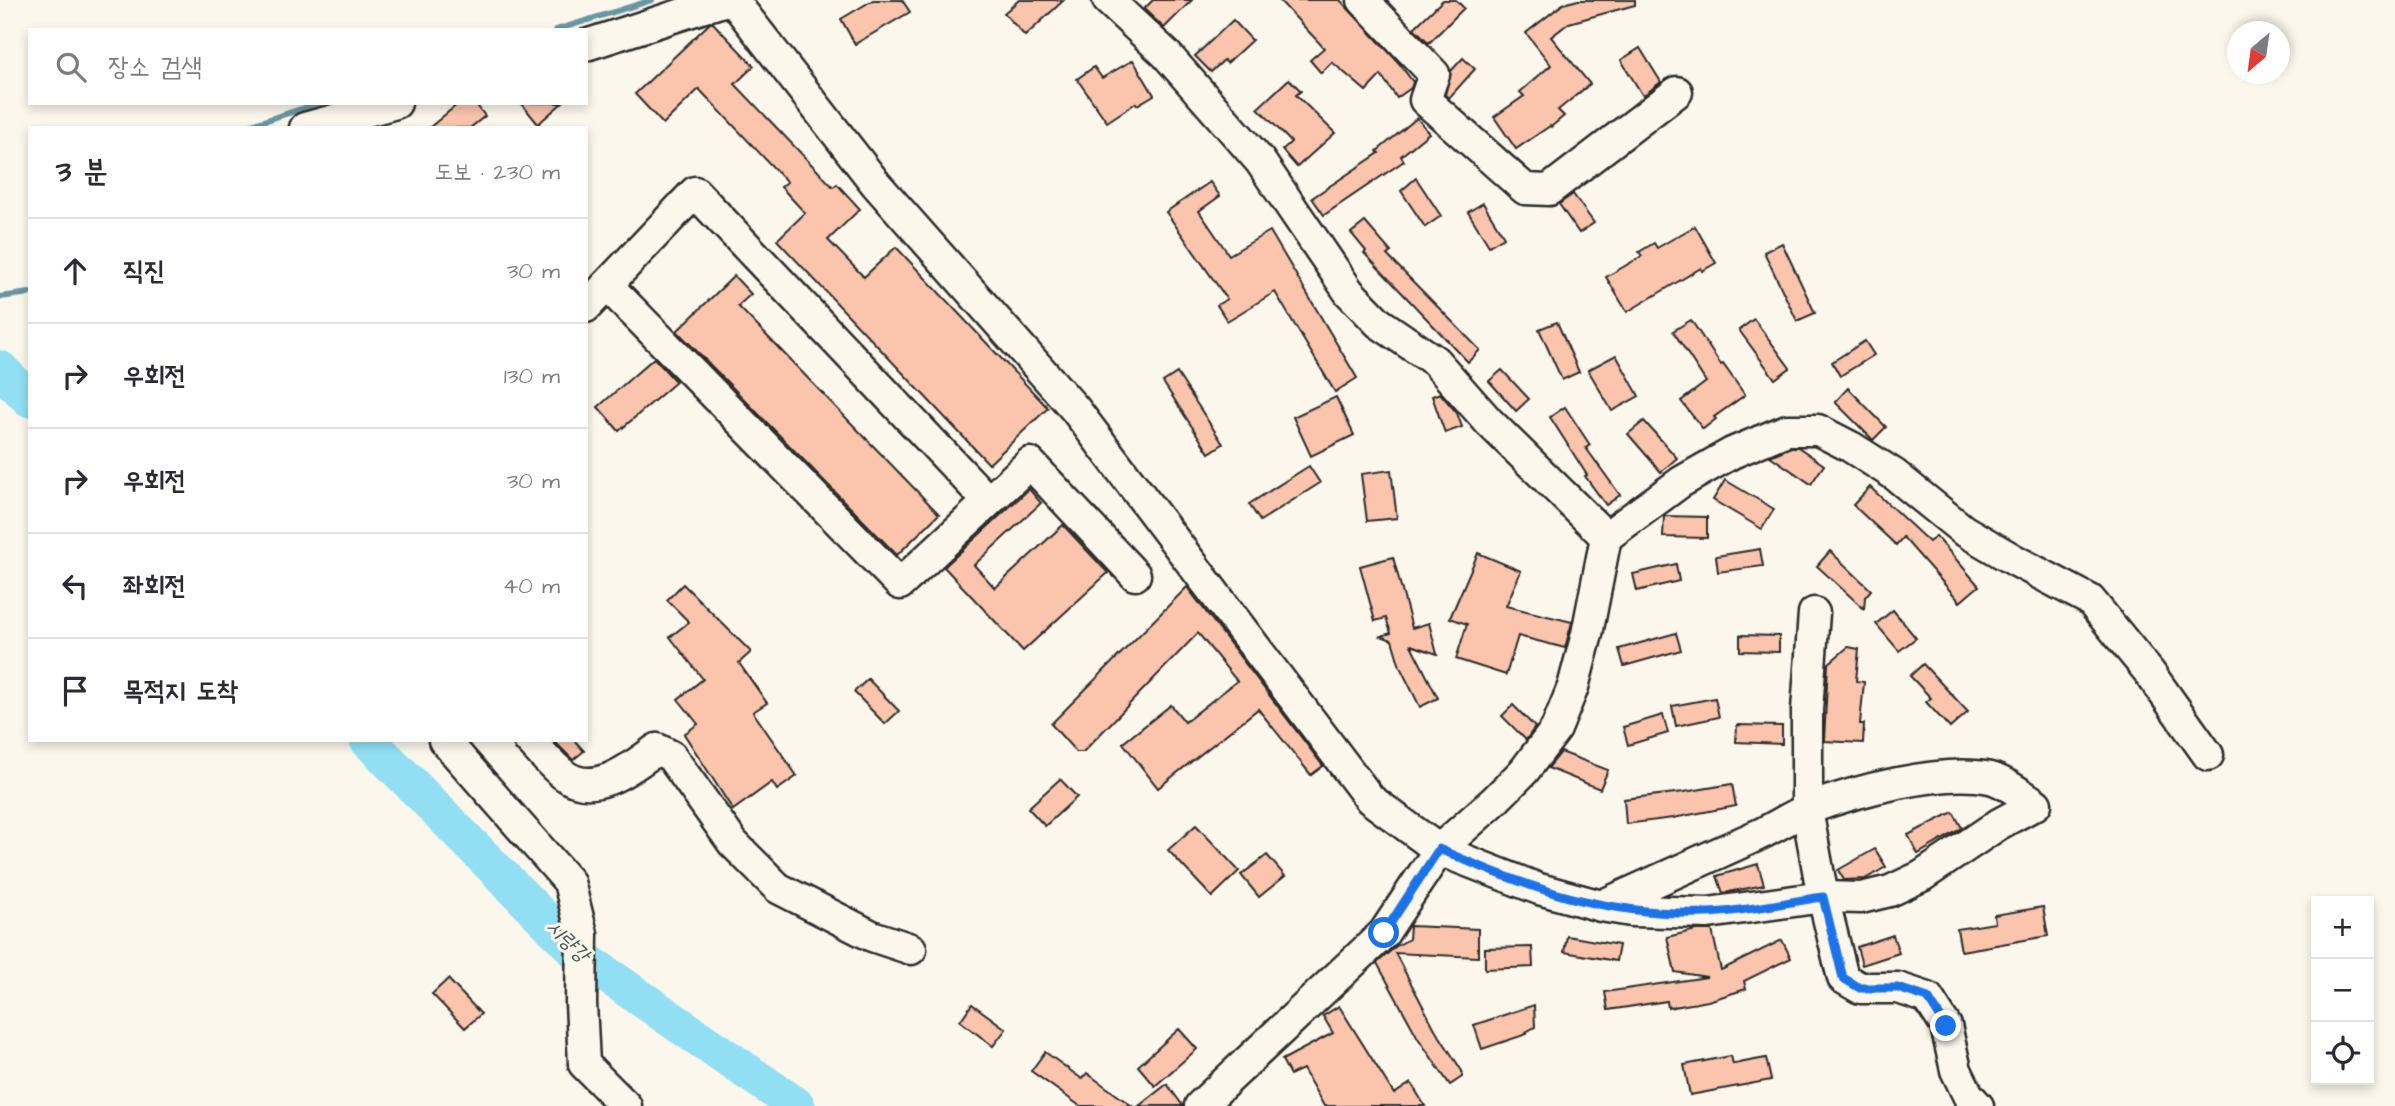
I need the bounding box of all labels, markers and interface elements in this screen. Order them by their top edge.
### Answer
north arrow [2227,21,2290,84]
search box [28,28,588,105]
icon: search [52,48,90,86]
text: 장소 검색 [108,49,202,85]
text: 3 분 [56,151,107,193]
text: 도보 · 230 m [435,156,560,188]
icon: ahead [56,252,94,290]
text: 직진 [123,253,165,289]
text: 30 m [507,255,560,287]
icon: right [56,357,94,395]
text: 우회전 [123,358,186,394]
text: 130 m [504,360,560,392]
icon: right [56,462,94,500]
text: 우회전 [123,463,186,499]
text: 30 m [507,465,560,497]
icon: left [56,567,94,605]
text: 좌회전 [123,568,186,604]
text: 40 m [503,570,560,602]
icon: arrive [56,672,94,710]
text: 목적지 도착 [123,673,238,709]
map controls [2311,896,2374,1085]
button: + [2311,896,2374,959]
water label: 시량강 [540,913,598,970]
route start [1368,917,1399,948]
button: − [2311,959,2374,1022]
route end [1930,1010,1961,1041]
button: locate [2311,1022,2374,1085]

